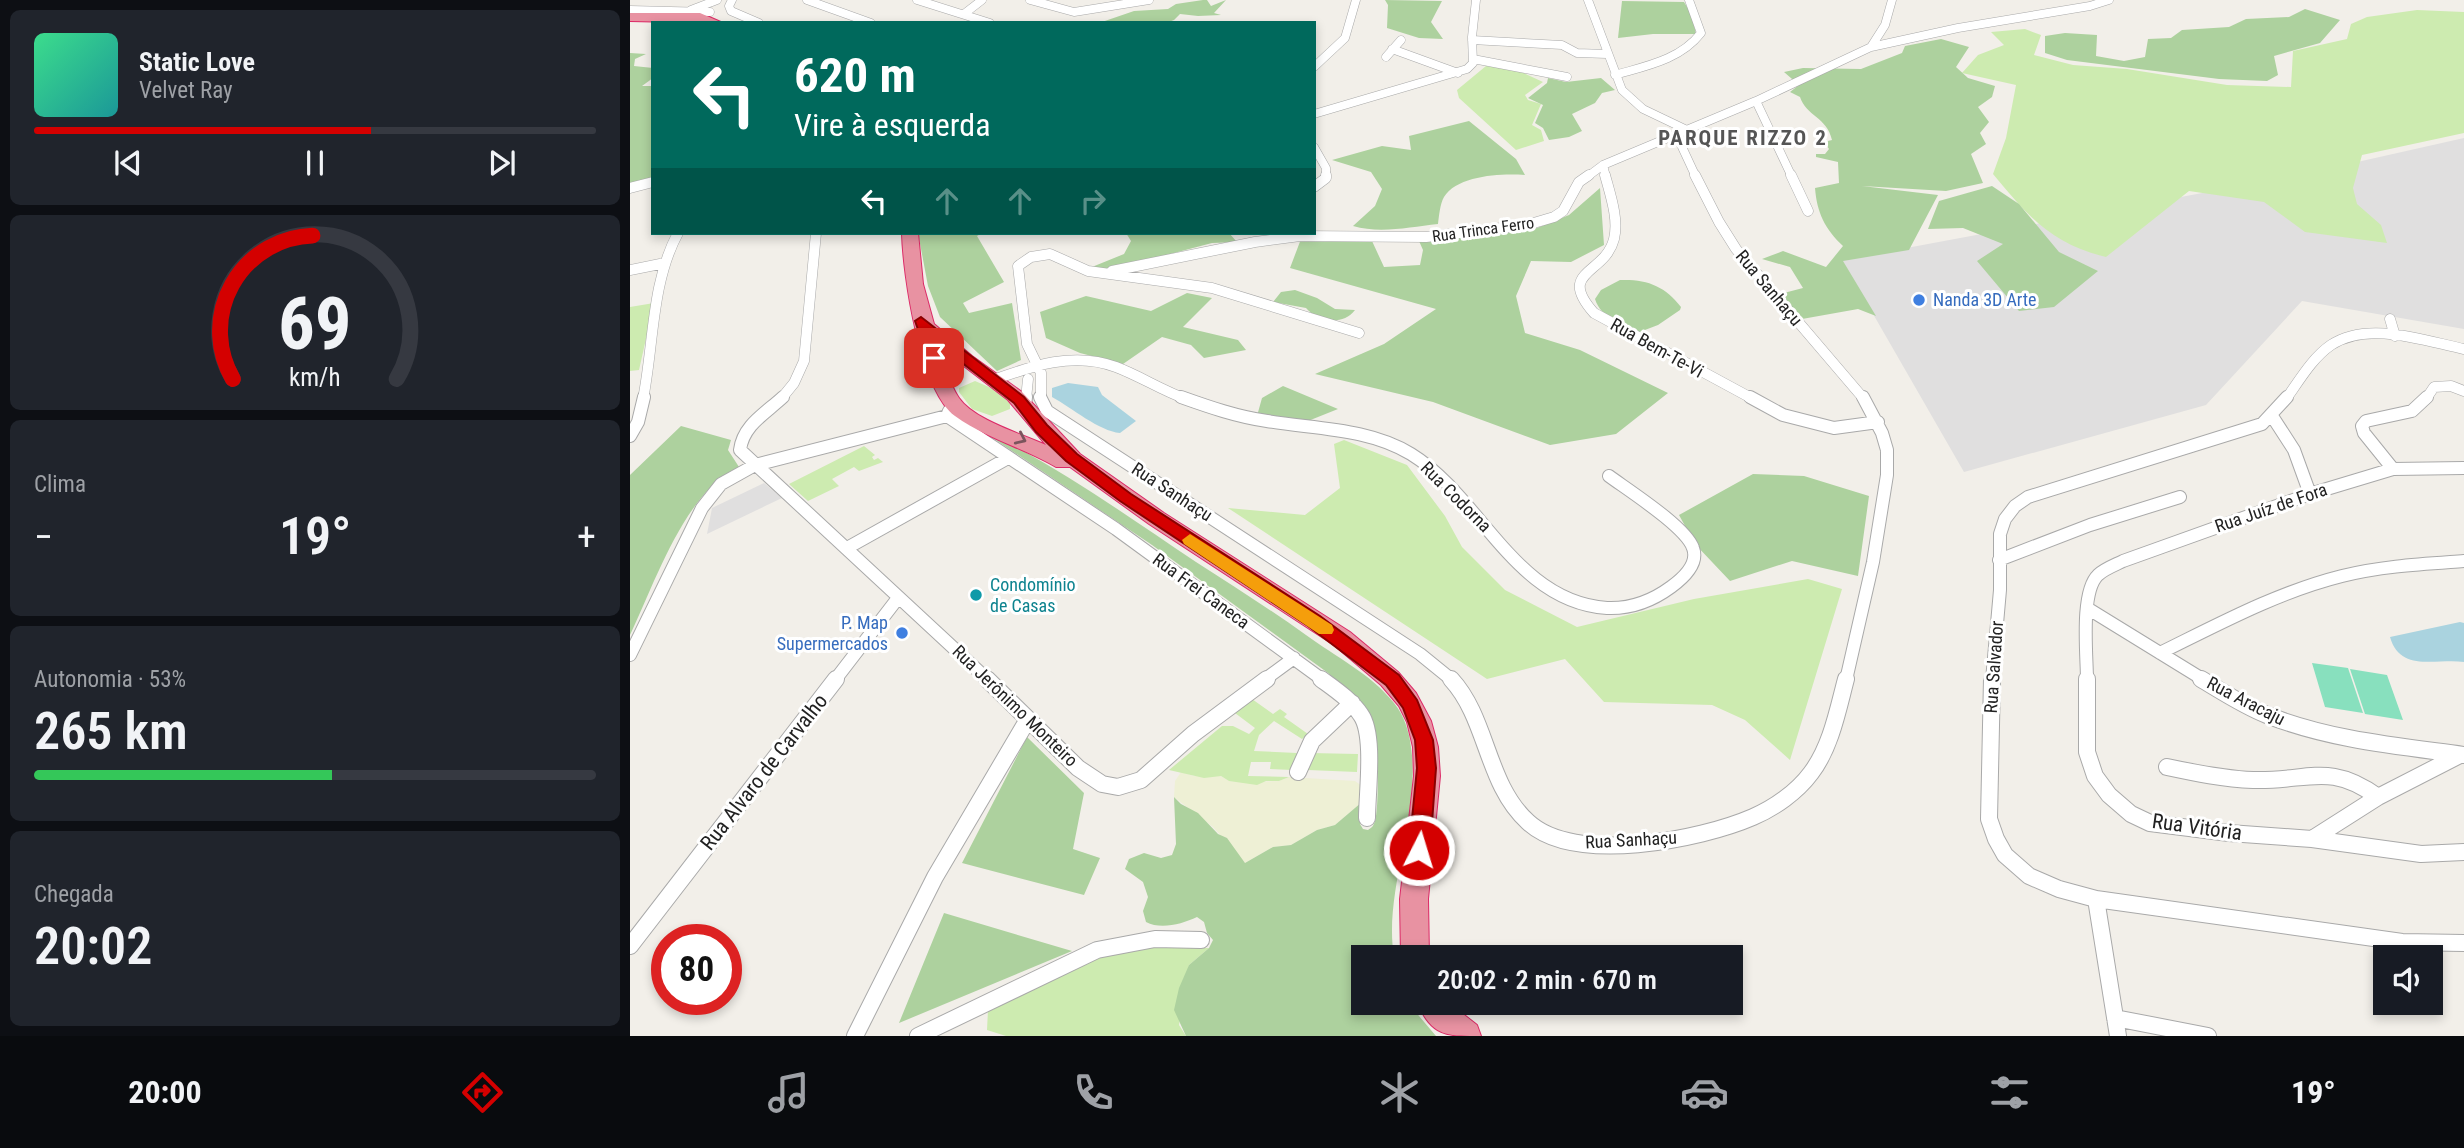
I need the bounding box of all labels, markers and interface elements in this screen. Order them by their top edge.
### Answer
text: Static Love [139,47,255,77]
text: 620 m [794,47,916,104]
icon: left [679,49,770,140]
text: Velvet Ray [139,77,233,104]
text: Vire à esquerda [794,106,990,144]
district label: PARQUE RIZZO 2 [1658,126,1828,150]
icon: previous [109,144,147,182]
icon: pause [296,144,334,182]
icon: next [483,144,521,182]
icon: left [855,182,893,220]
icon: ahead [928,182,966,220]
icon: ahead [1001,182,1039,220]
icon: right [1074,182,1112,220]
street label: Rua Trinca Ferro [1431,213,1535,246]
street label: Rua Sanhaçu [1732,246,1807,330]
text: 69 [278,281,352,367]
place label: Nanda 3D Arte [1933,289,2037,310]
marker: Nanda 3D Arte [1911,292,1927,308]
street label: Rua Bem-Te-Vi [1607,313,1707,382]
pin [904,328,964,388]
icon: arrive [915,339,953,377]
text: km/h [289,363,341,392]
one-way arrow [1014,431,1026,445]
street label: Rua Codorna [1417,457,1496,536]
street label: Rua Sanhaçu [1128,458,1217,525]
text: Clima [34,471,86,498]
street label: Rua Juíz de Fora [2212,478,2330,537]
text: 19° [279,506,351,567]
text: − [34,515,53,559]
text: + [577,515,596,559]
street label: Rua Frei Caneca [1149,548,1254,633]
place label: Condomínio de Casas [990,574,1076,616]
marker: Condomínio de Casas [968,587,984,603]
place label: P. Map Supermercados [777,612,888,654]
street label: Rua Salvador [1980,619,2007,714]
marker: P. Map Supermercados [894,625,910,641]
street label: Rua Jerônimo Monteiro [948,641,1082,771]
text: Autonomia · 53% [34,666,186,693]
street label: Rua Aracaju [2204,672,2289,729]
street label: Rua Alvaro de Carvalho [696,689,832,855]
text: 265 km [34,701,188,762]
street label: Rua Vitória [2150,809,2244,845]
position arrow [1382,813,1456,887]
street label: Rua Sanhaçu [1584,827,1677,852]
text: Chegada [34,881,114,908]
text: 20:02 [34,916,152,977]
speed limit sign: 80 [651,924,742,1015]
map controls [2373,945,2443,1015]
button: sound [2373,945,2443,1015]
text: 20:02 · 2 min · 670 m [1437,965,1657,995]
icon: directions [458,1068,507,1117]
icon: music [764,1068,813,1117]
icon: phone [1069,1068,1118,1117]
icon: climate [1375,1068,1424,1117]
icon: car [1680,1068,1729,1117]
icon: filters [1985,1068,2034,1117]
text: 20:00 [128,1073,202,1111]
text: 19° [2291,1073,2336,1111]

